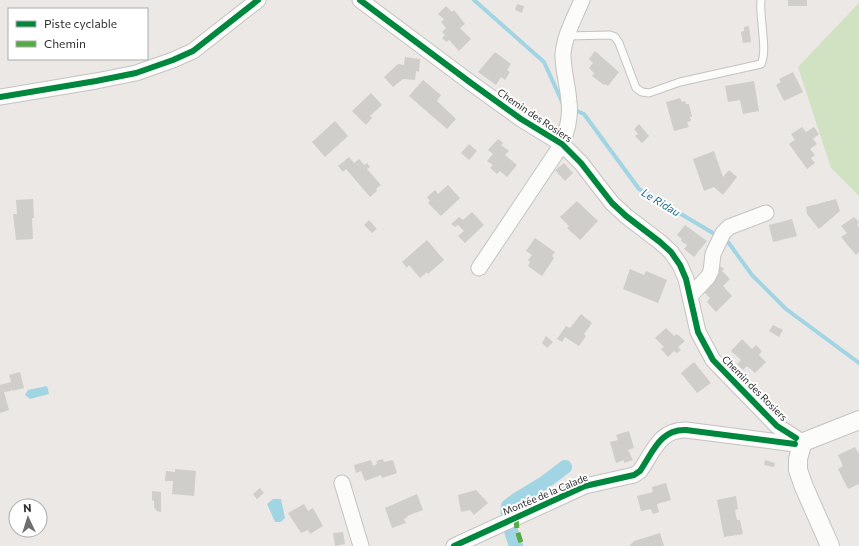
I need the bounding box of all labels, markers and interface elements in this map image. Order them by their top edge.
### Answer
legend [8,8,148,60]
text: Piste cyclable [44,16,117,30]
text: Chemin [44,36,86,50]
street label: Chemin des Rosiers [495,86,575,145]
water label: Le Ridau [639,185,683,219]
street label: Chemin des Rosiers [720,353,790,423]
street label: Montée de la Calade [501,471,589,517]
north arrow [8,498,48,538]
text: N [23,501,32,514]

